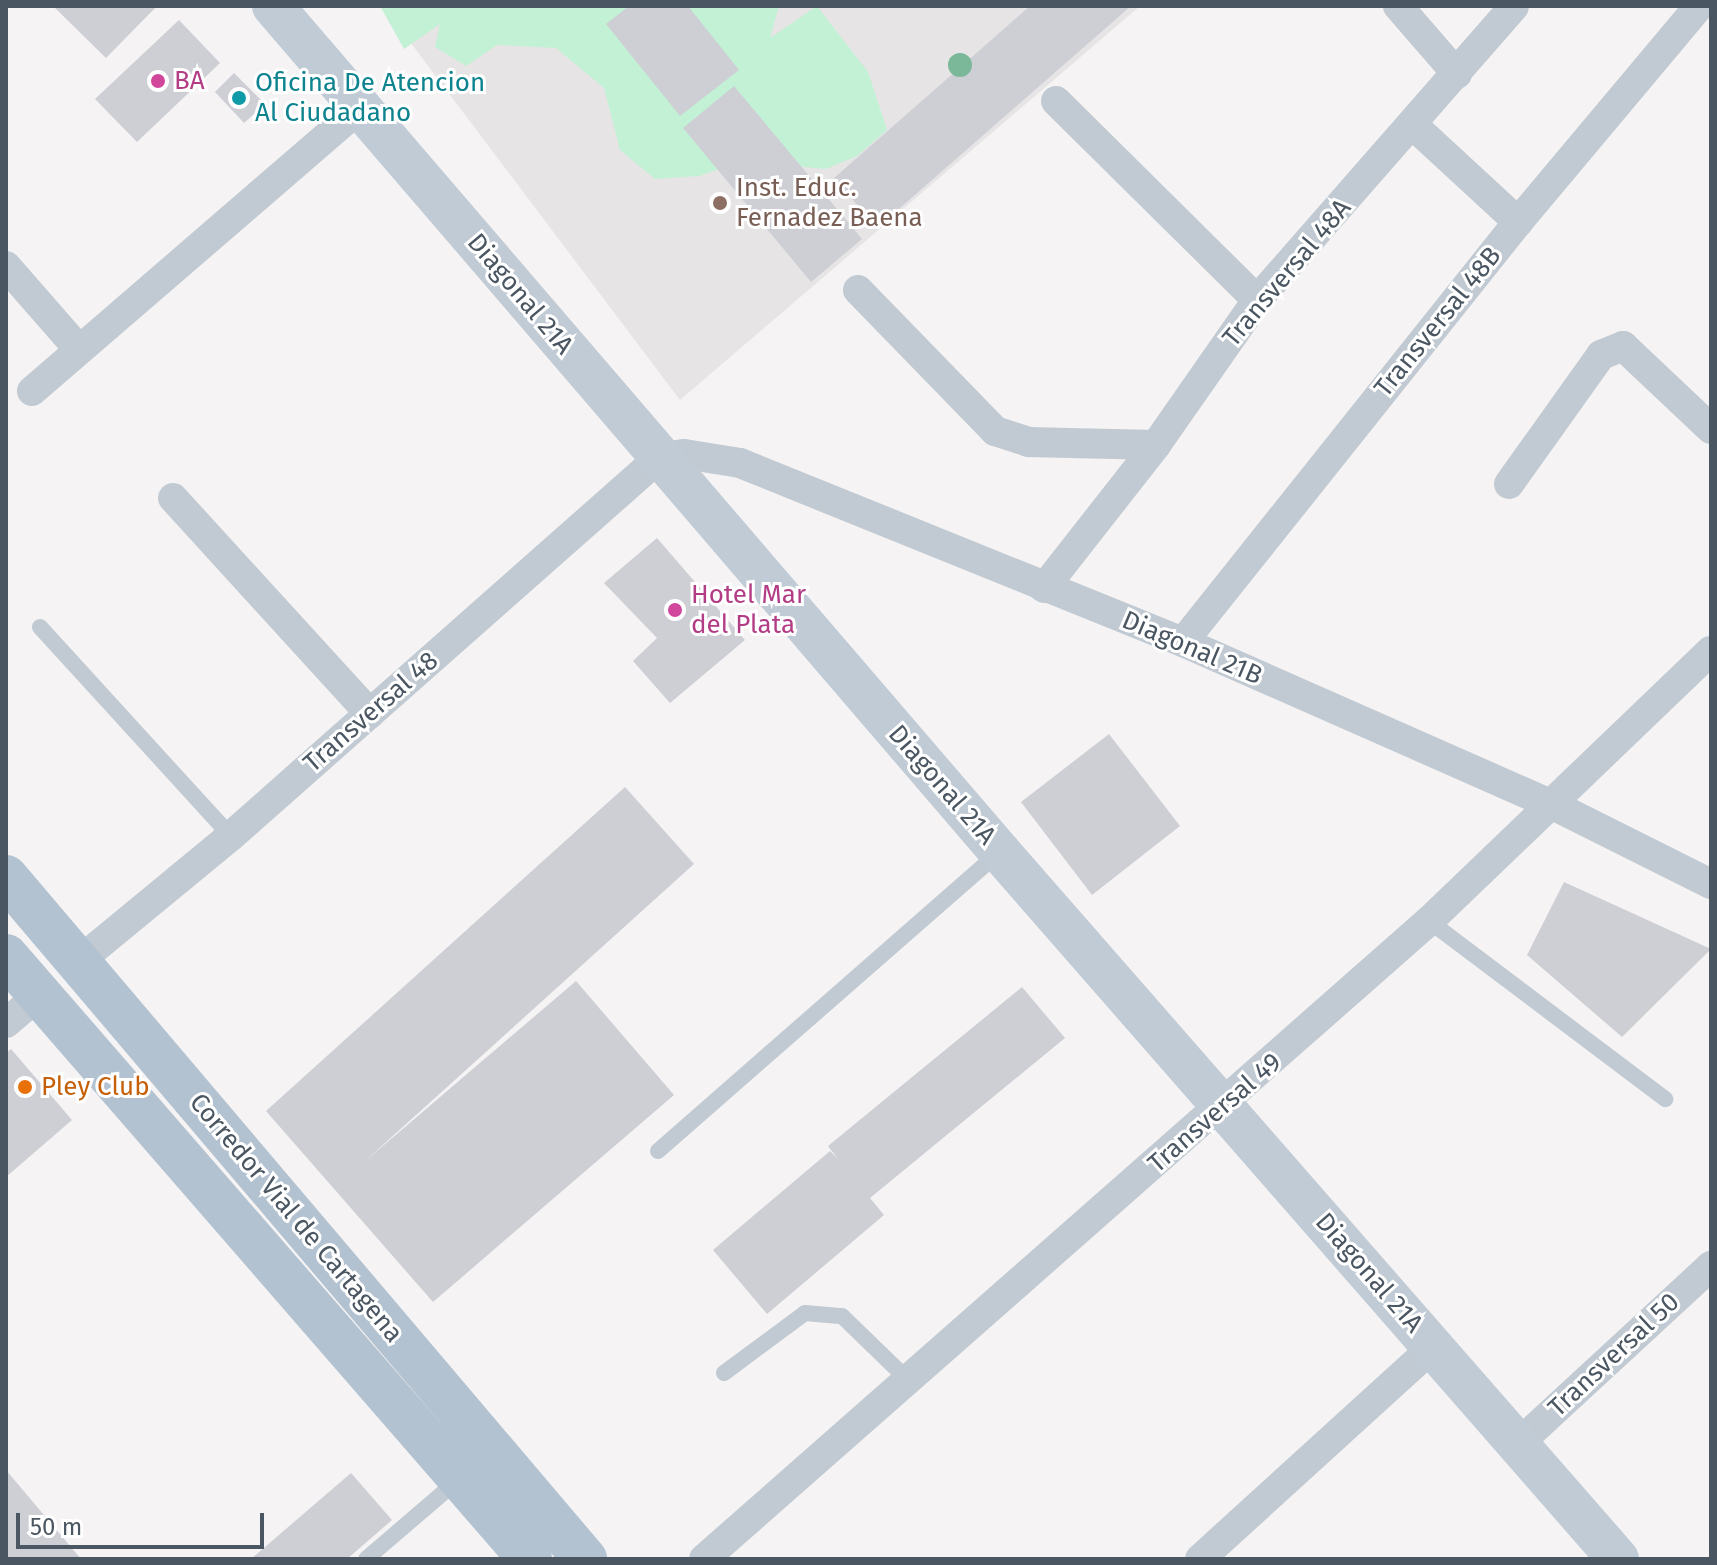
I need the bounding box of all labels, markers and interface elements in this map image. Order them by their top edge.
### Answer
place label: BA [174,65,205,97]
place label: Oficina De Atencion Al Ciudadano [255,67,485,128]
marker: BA [149,72,167,90]
marker: Oficina De Atencion Al Ciudadano [230,89,248,107]
place label: Inst. Educ. Fernadez Baena [736,172,923,234]
street label: Transversal 48A [1216,193,1358,353]
marker: Inst. Educ. Fernadez Baena [711,194,729,212]
street label: Diagonal 21A [460,227,580,361]
street label: Transversal 48B [1368,241,1508,403]
place label: Hotel Mar del Plata [691,579,806,640]
marker: Hotel Mar del Plata [666,601,684,619]
street label: Diagonal 21B [1117,604,1267,692]
street label: Transversal 48 [297,645,445,779]
street label: Diagonal 21A [882,719,1002,851]
street label: Transversal 49 [1142,1047,1288,1179]
place label: Pley Club [41,1071,150,1103]
marker: Pley Club [16,1078,34,1096]
street label: Corredor Vial de Cartagena [183,1087,409,1349]
street label: Diagonal 21A [1309,1207,1429,1339]
street label: Transversal 50 [1542,1287,1686,1423]
scale bar [20,1497,268,1547]
text: 50 m [30,1513,82,1541]

